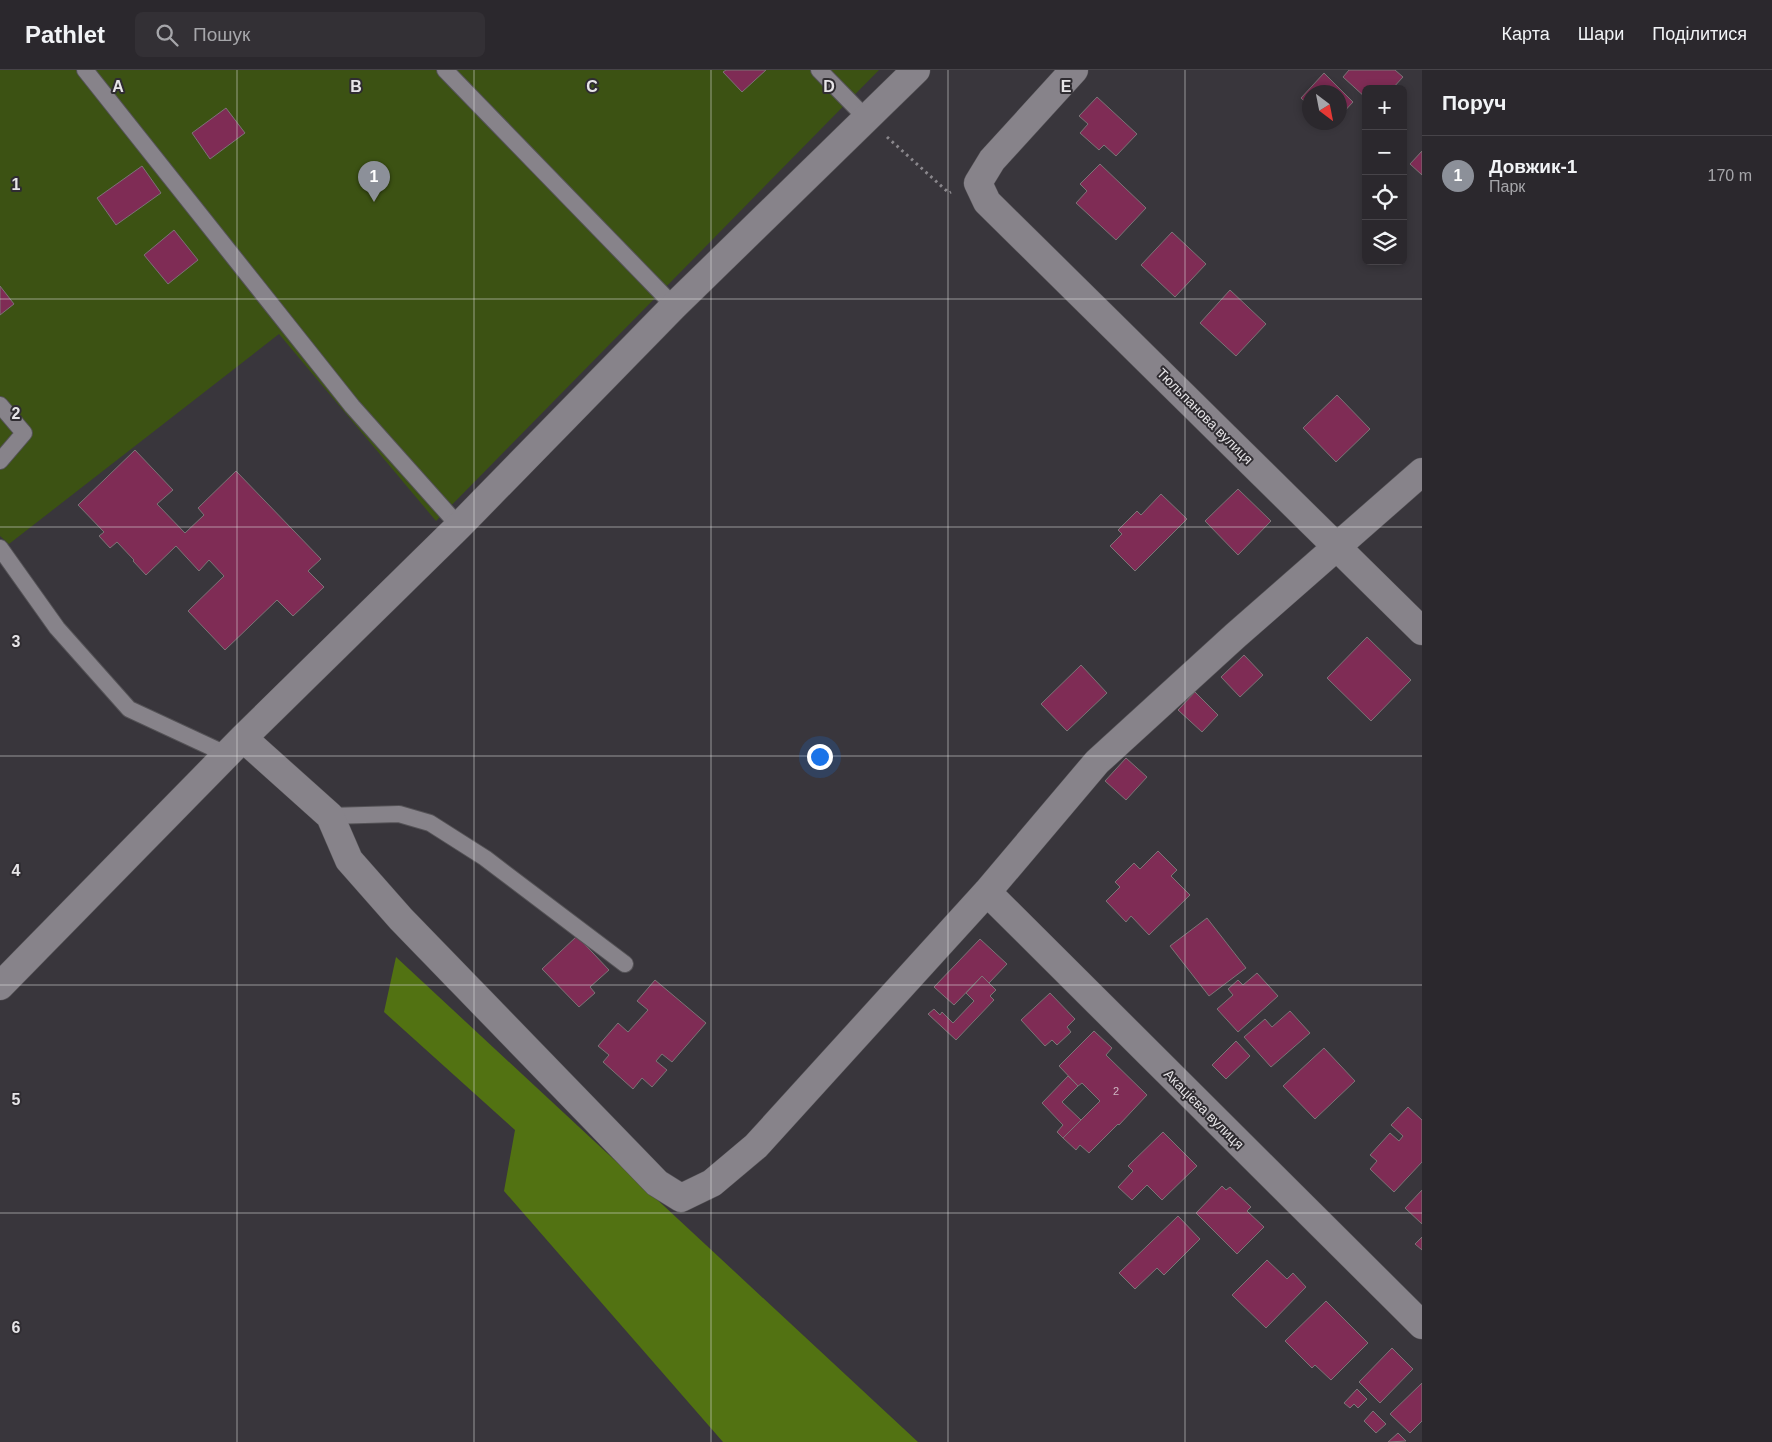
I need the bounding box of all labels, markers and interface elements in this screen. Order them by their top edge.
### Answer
search box [135,12,485,57]
text: Pathlet [25,21,105,48]
icon: search [153,21,181,49]
text: Пошук [193,24,250,45]
text: Карта [1502,24,1550,44]
text: Шари [1578,24,1624,44]
text: Поділитися [1652,24,1747,44]
text: A [112,78,124,95]
text: B [350,78,362,95]
text: C [586,78,598,95]
text: D [823,78,835,95]
text: E [1061,78,1072,95]
north arrow [1302,85,1347,130]
map controls [1362,85,1407,265]
button: + [1362,85,1407,130]
text: Поруч [1442,91,1506,114]
button: − [1362,130,1407,175]
text: Довжик-1 [1489,156,1577,177]
pin: 1 [358,161,390,202]
text: 1 [1454,167,1462,184]
text: 170 m [1708,167,1752,184]
button: locate [1362,175,1407,220]
text: 1 [12,176,21,193]
text: Парк [1489,178,1525,195]
button: layers [1362,220,1407,265]
street label: Тюльпанова вулиця [1154,365,1256,467]
text: 2 [12,405,21,422]
text: 3 [12,633,21,650]
your location [807,744,833,770]
text: 4 [12,862,21,879]
street label: Акацієва вулиця [1161,1066,1247,1152]
house number: 2 [1113,1085,1119,1097]
text: 5 [12,1091,21,1108]
text: 6 [12,1319,21,1336]

